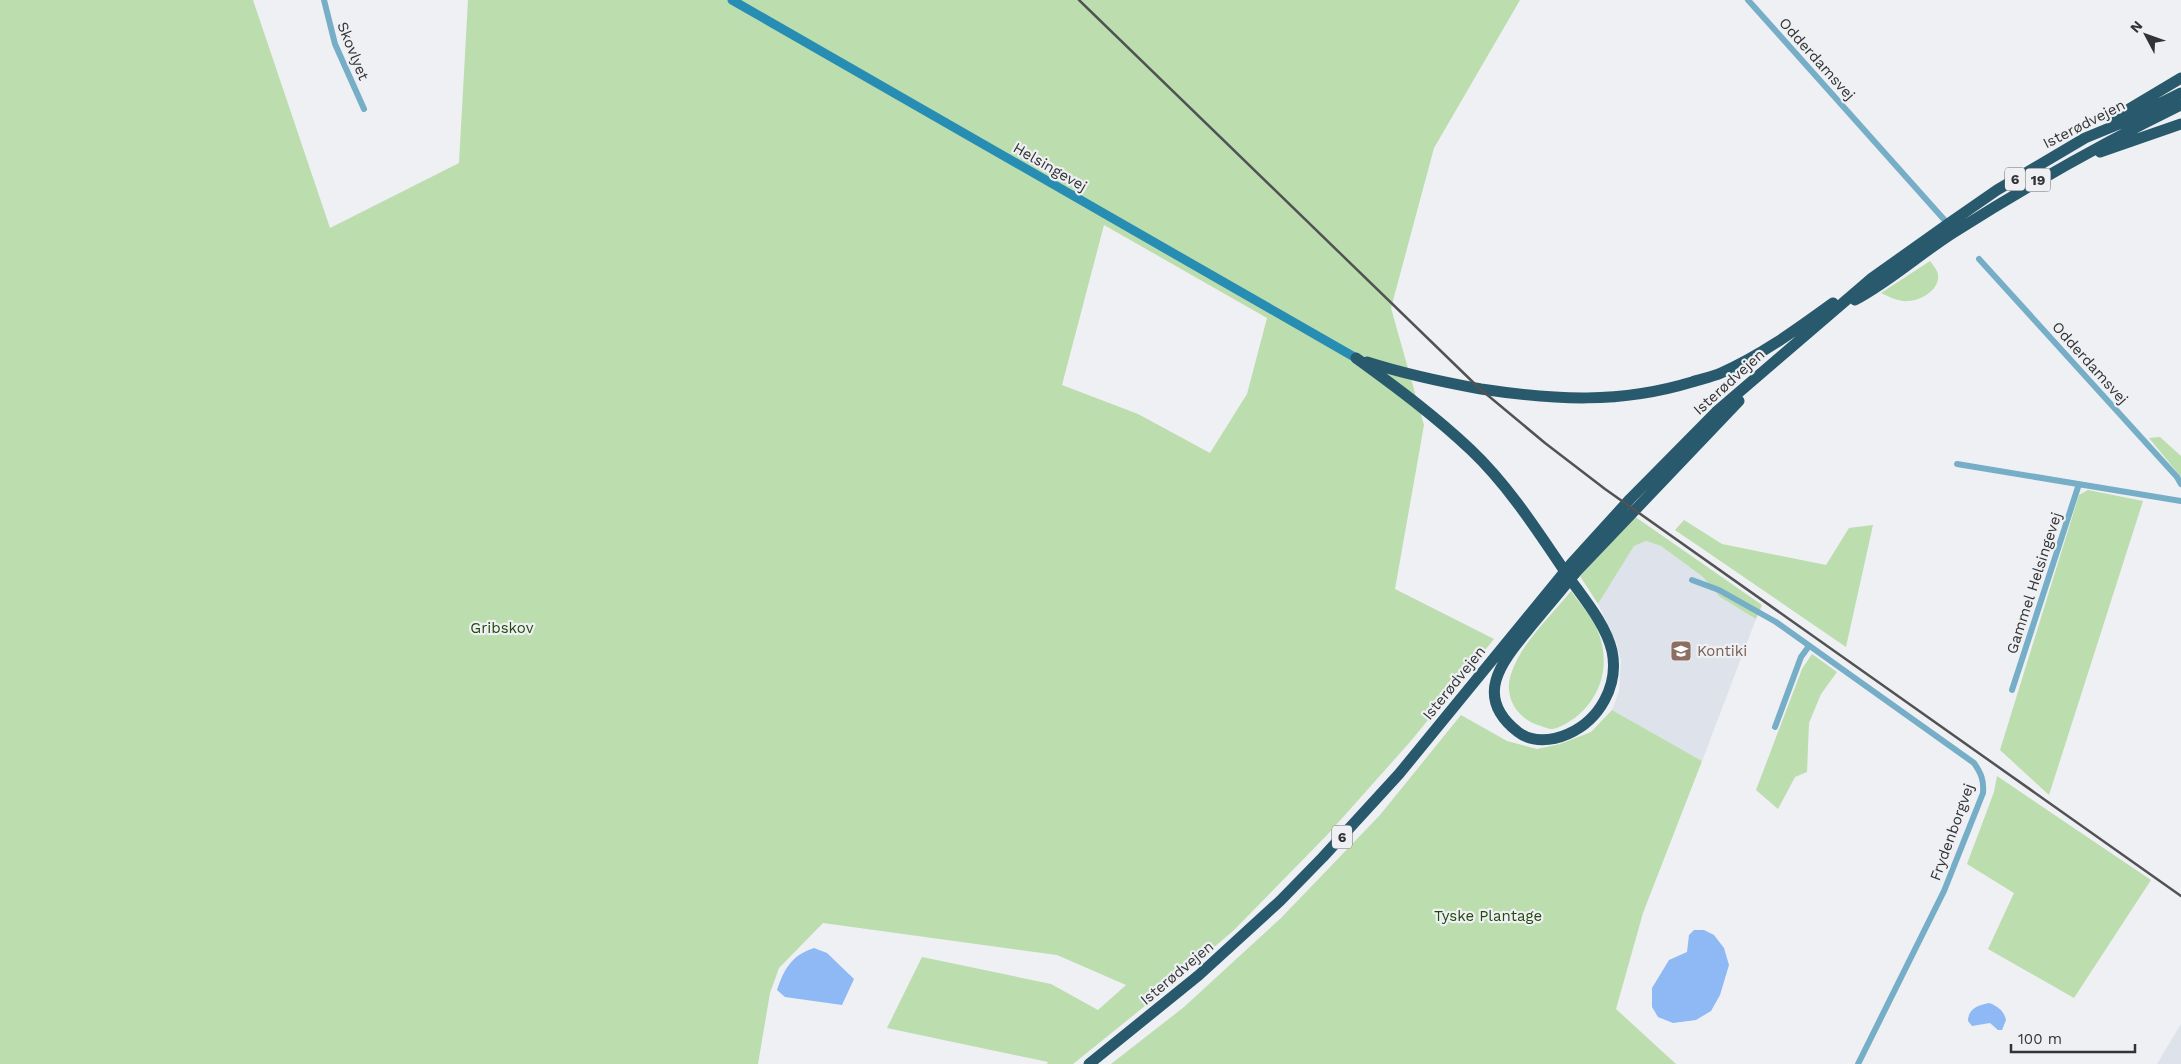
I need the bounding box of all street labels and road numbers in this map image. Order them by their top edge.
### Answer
street label: Odderdamsvej [1775,14,1859,104]
street label: Skovlyet [333,19,373,83]
street label: Isterødvejen [2040,96,2128,152]
street label: Helsingevej [1010,139,1090,195]
road number: 6 [2005,168,2025,190]
road number: 19 [2026,168,2050,192]
street label: Odderdamsvej [2048,318,2132,408]
street label: Isterødvejen [1690,345,1768,419]
street label: Gammel Helsingevej [2003,510,2065,656]
street label: Isterødvejen [1419,642,1489,724]
street label: Frydenborgvej [1926,781,1978,883]
road number: 6 [1332,826,1352,849]
street label: Isterødvejen [1137,937,1217,1009]

